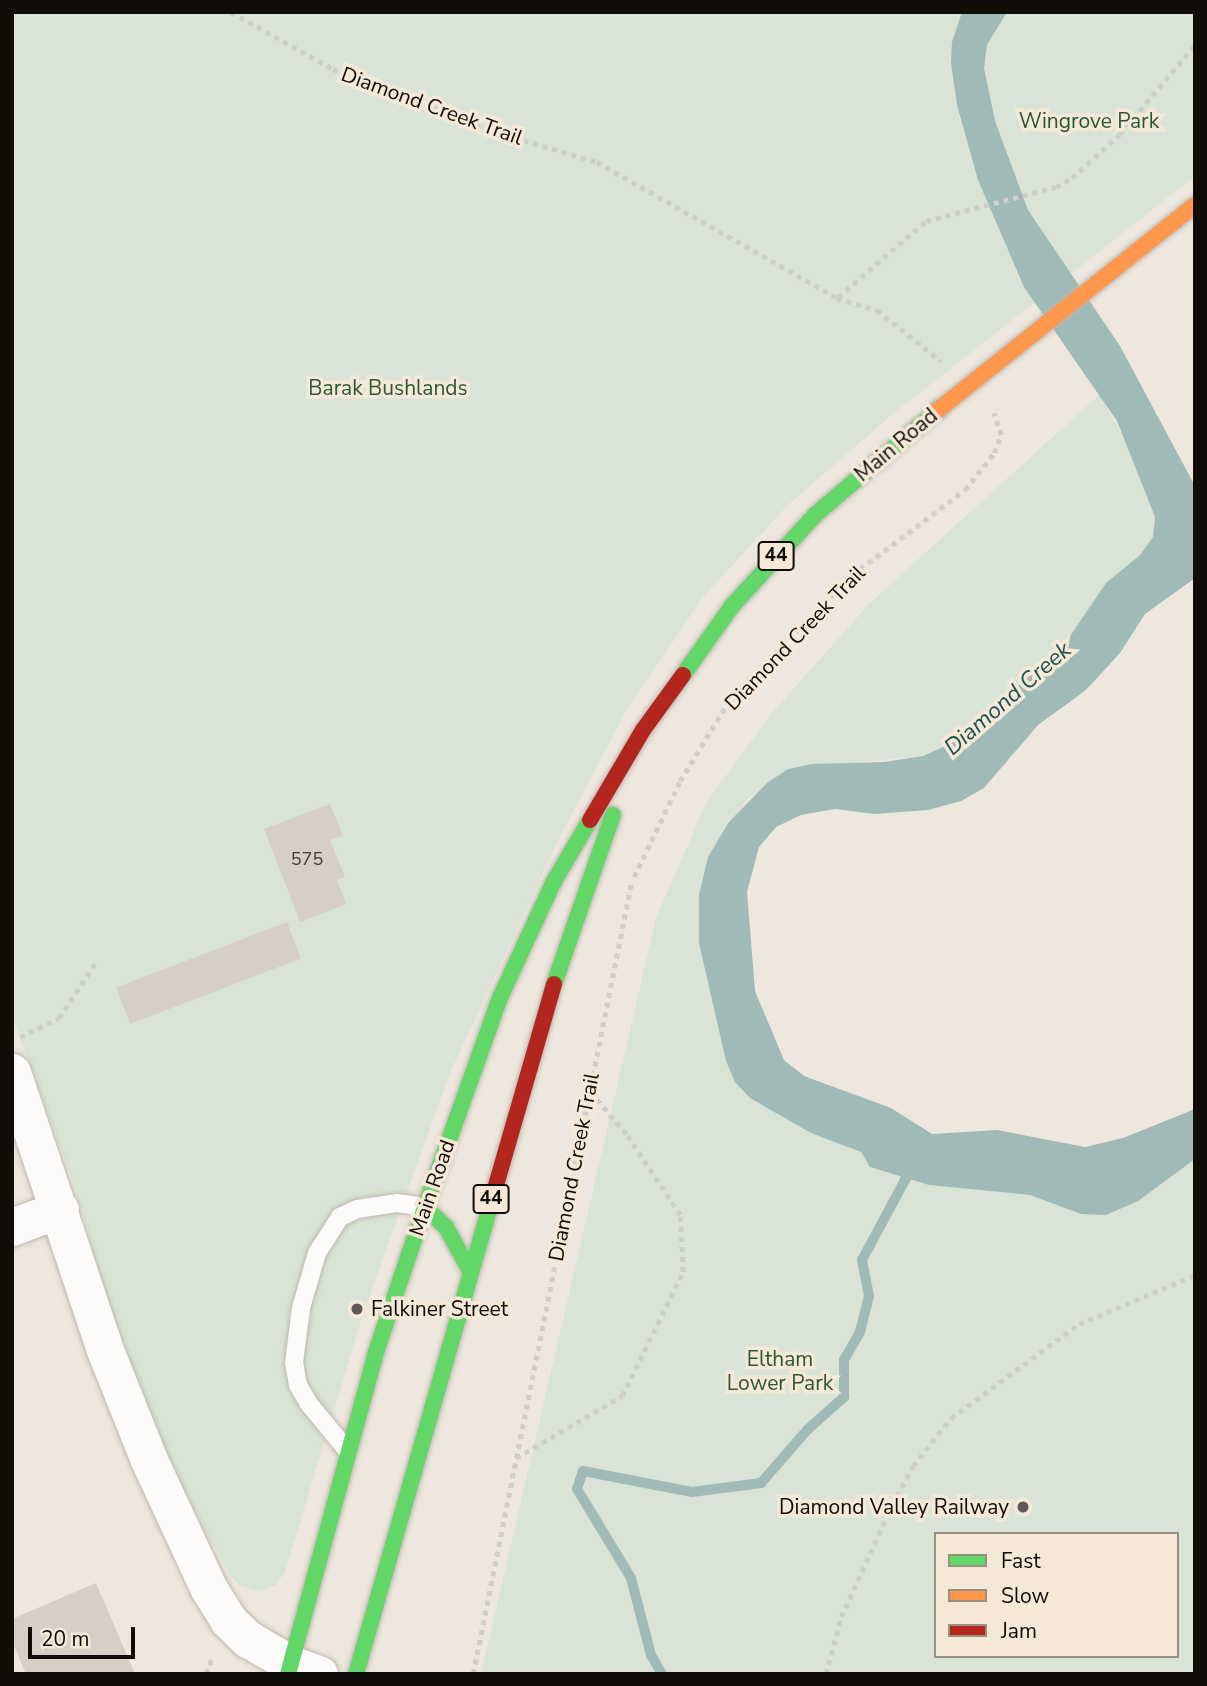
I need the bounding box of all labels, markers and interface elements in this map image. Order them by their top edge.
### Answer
street label: Diamond Creek Trail [338,61,526,151]
park label: Wingrove Park [1019,108,1159,134]
park label: Barak Bushlands [308,375,468,401]
street label: Main Road [850,403,942,487]
road number: 44 [757,540,795,572]
street label: Diamond Creek Trail [720,560,870,716]
water label: Diamond Creek [939,636,1077,762]
house number: 575 [291,848,323,870]
street label: Diamond Creek Trail [543,1071,605,1263]
street label: Main Road [404,1137,460,1239]
road number: 44 [472,1184,510,1214]
place label: Falkiner Street [371,1296,508,1322]
marker: Falkiner Street [349,1301,365,1317]
park label: Eltham Lower Park [727,1346,833,1396]
place label: Diamond Valley Railway [779,1494,1009,1520]
marker: Diamond Valley Railway [1015,1499,1031,1515]
legend [934,1532,1179,1658]
text: Fast [1001,1547,1041,1575]
text: Slow [1001,1582,1049,1610]
scale bar [32,1612,138,1656]
text: Jam [1001,1617,1037,1645]
text: 20 m [41,1625,90,1653]

